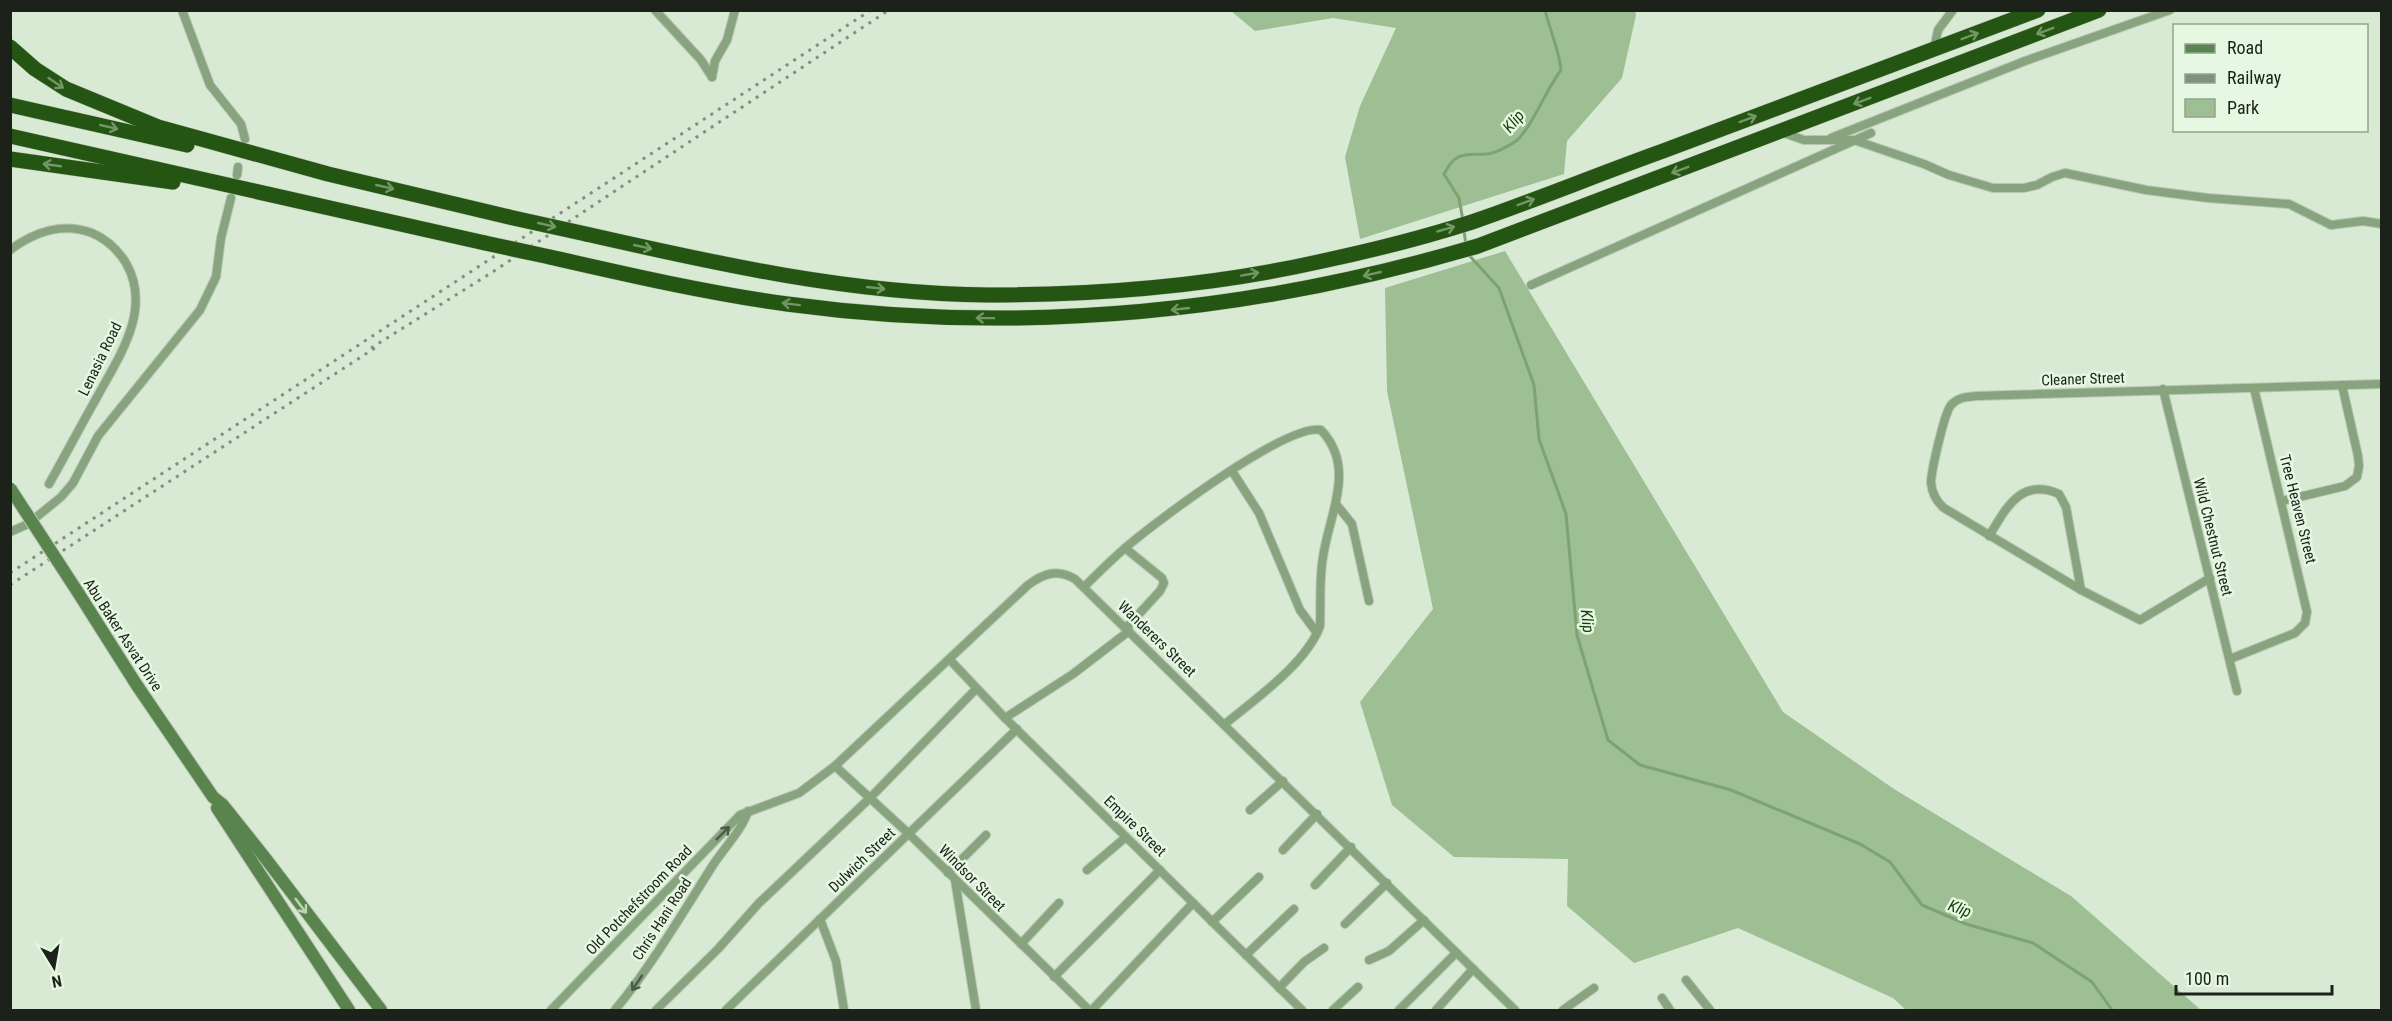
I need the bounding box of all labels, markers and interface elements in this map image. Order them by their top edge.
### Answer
legend [2173,24,2368,132]
one-way arrow [2036,27,2054,38]
one-way arrow [1960,30,1979,41]
text: Road [2227,37,2263,58]
text: Railway [2227,67,2282,88]
one-way arrow [48,77,64,89]
one-way arrow [1853,96,1872,107]
text: Park [2227,97,2259,118]
water label: Klip [1499,106,1528,136]
one-way arrow [1738,112,1757,123]
one-way arrow [98,122,118,133]
one-way arrow [43,159,63,170]
one-way arrow [1671,165,1690,176]
one-way arrow [375,182,394,194]
one-way arrow [1516,195,1535,206]
one-way arrow [538,220,557,232]
one-way arrow [1436,223,1455,234]
one-way arrow [632,242,652,253]
one-way arrow [1240,268,1259,279]
one-way arrow [1363,269,1382,280]
one-way arrow [866,283,885,294]
one-way arrow [782,298,801,309]
one-way arrow [1171,303,1190,314]
one-way arrow [976,312,996,323]
street label: Lenasia Road [74,319,126,399]
street label: Cleaner Street [2041,369,2125,389]
street label: Tree Heaven Street [2276,453,2320,565]
street label: Wild Chestnut Street [2190,476,2236,598]
street label: Abu Baker Asvat Drive [80,575,166,695]
street label: Wanderers Street [1114,597,1200,681]
water label: Klip [1577,608,1598,634]
street label: Empire Street [1100,792,1170,860]
street label: Dulwich Street [825,824,899,896]
one-way arrow [715,825,730,840]
street label: Windsor Street [935,841,1009,915]
street label: Old Potchefstroom Road [582,842,696,958]
street label: Chris Hani Road [629,874,695,964]
water label: Klip [1946,895,1974,922]
one-way arrow [295,897,307,913]
north arrow [24,937,84,997]
scale bar [2176,958,2332,996]
text: 100 m [2185,968,2229,989]
text: N [50,971,63,991]
one-way arrow [630,974,642,991]

